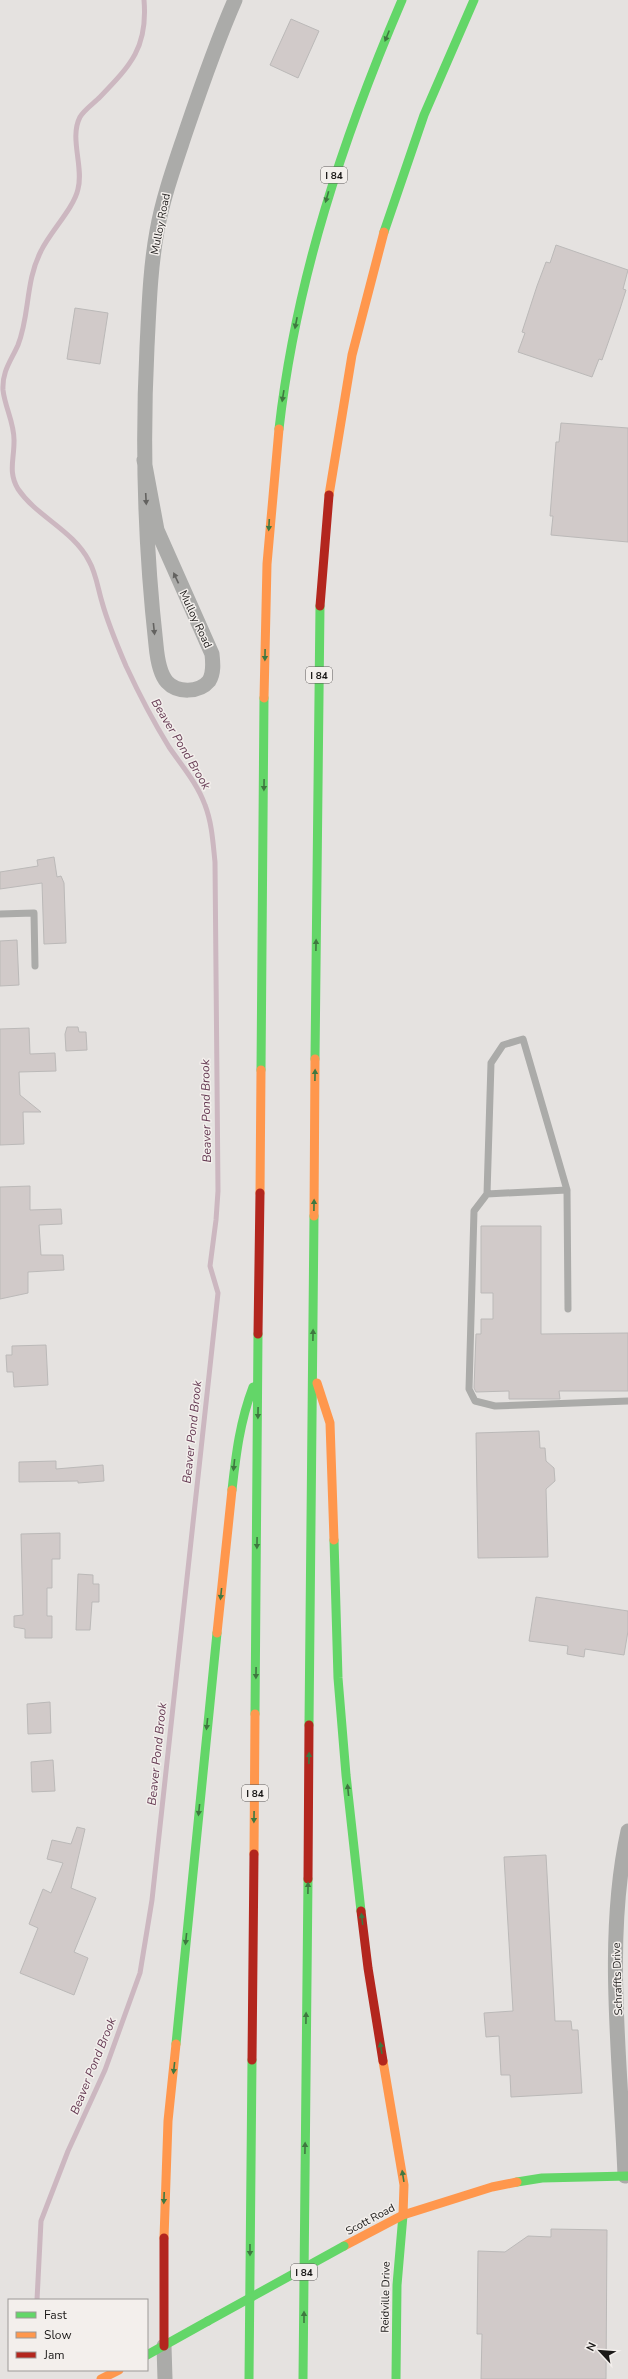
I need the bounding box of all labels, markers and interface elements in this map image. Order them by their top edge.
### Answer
one-way arrow [383,30,389,42]
road number: I 84 [321,167,347,183]
street label: Mulloy Road [147,192,174,256]
one-way arrow [324,192,330,204]
one-way arrow [292,317,298,329]
one-way arrow [280,390,286,402]
one-way arrow [142,493,149,505]
one-way arrow [265,519,272,531]
one-way arrow [173,572,179,583]
street label: Mulloy Road [176,588,215,651]
one-way arrow [151,623,157,635]
one-way arrow [262,649,268,662]
road number: I 84 [306,667,332,683]
water label: Beaver Pond Brook [148,696,215,793]
one-way arrow [261,779,267,792]
one-way arrow [313,938,319,951]
water label: Beaver Pond Brook [197,1058,215,1163]
one-way arrow [312,1068,318,1081]
one-way arrow [311,1198,317,1211]
one-way arrow [310,1328,316,1341]
water label: Beaver Pond Brook [179,1379,205,1484]
one-way arrow [255,1407,261,1420]
one-way arrow [231,1459,238,1471]
one-way arrow [254,1537,260,1550]
one-way arrow [217,1588,224,1600]
one-way arrow [253,1667,259,1680]
water label: Beaver Pond Brook [144,1701,170,1806]
one-way arrow [204,1718,211,1730]
one-way arrow [306,1751,312,1764]
one-way arrow [344,1784,351,1796]
road number: I 84 [242,1785,268,1801]
one-way arrow [196,1804,202,1816]
one-way arrow [251,1811,257,1824]
one-way arrow [305,1881,311,1894]
one-way arrow [359,1913,365,1925]
one-way arrow [183,1933,190,1945]
street label: Schraffts Drive [609,1942,626,2016]
one-way arrow [303,2011,309,2024]
water label: Beaver Pond Brook [66,2014,120,2117]
one-way arrow [378,2042,384,2054]
one-way arrow [170,2062,177,2075]
one-way arrow [302,2141,308,2154]
one-way arrow [400,2170,406,2182]
one-way arrow [161,2192,167,2205]
street label: Scott Road [343,2200,398,2239]
one-way arrow [247,2244,253,2257]
street label: Reidville Drive [377,2261,394,2333]
road number: I 84 [291,2264,317,2280]
legend [8,2299,148,2371]
text: Fast [44,2307,67,2323]
one-way arrow [301,2310,307,2323]
text: Slow [44,2327,72,2343]
north arrow [580,2331,620,2371]
text: N [583,2340,600,2354]
text: Jam [43,2347,65,2363]

